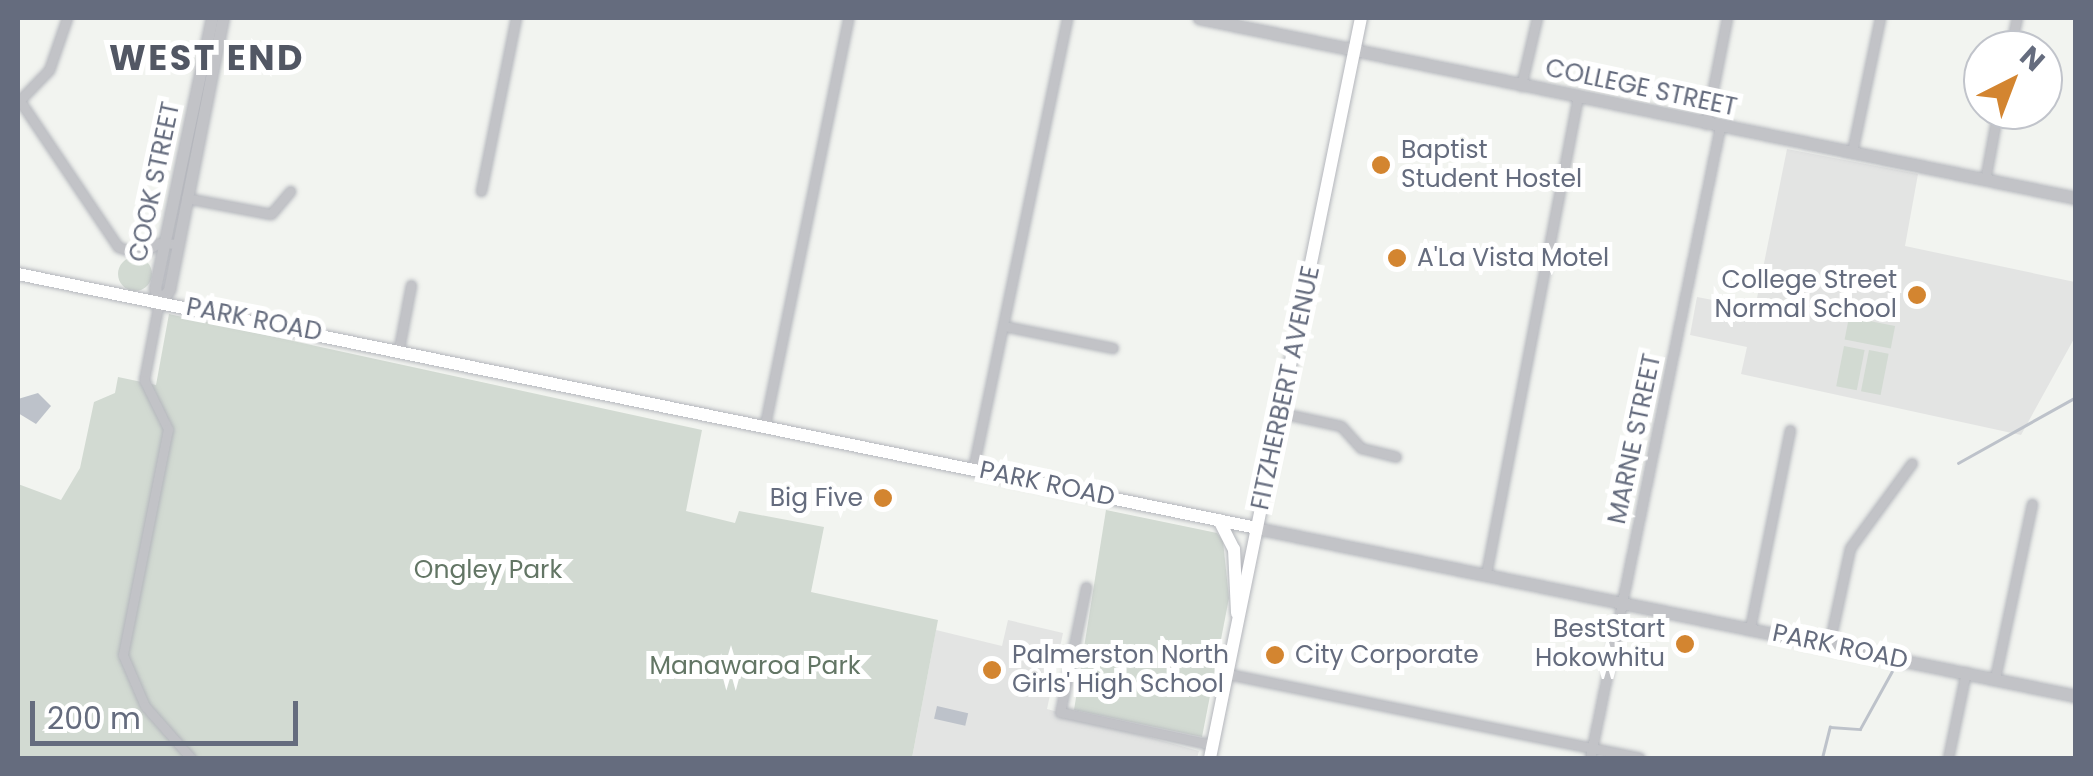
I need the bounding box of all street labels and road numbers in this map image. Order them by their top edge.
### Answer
street label: COLLEGE STREET [1543,53,1739,123]
street label: COOK STREET [123,99,187,265]
street label: FITZHERBERT AVENUE [1245,263,1327,513]
street label: PARK ROAD [184,292,324,348]
street label: MARNE STREET [1602,351,1668,527]
street label: PARK ROAD [977,455,1117,513]
street label: PARK ROAD [1770,618,1910,676]

